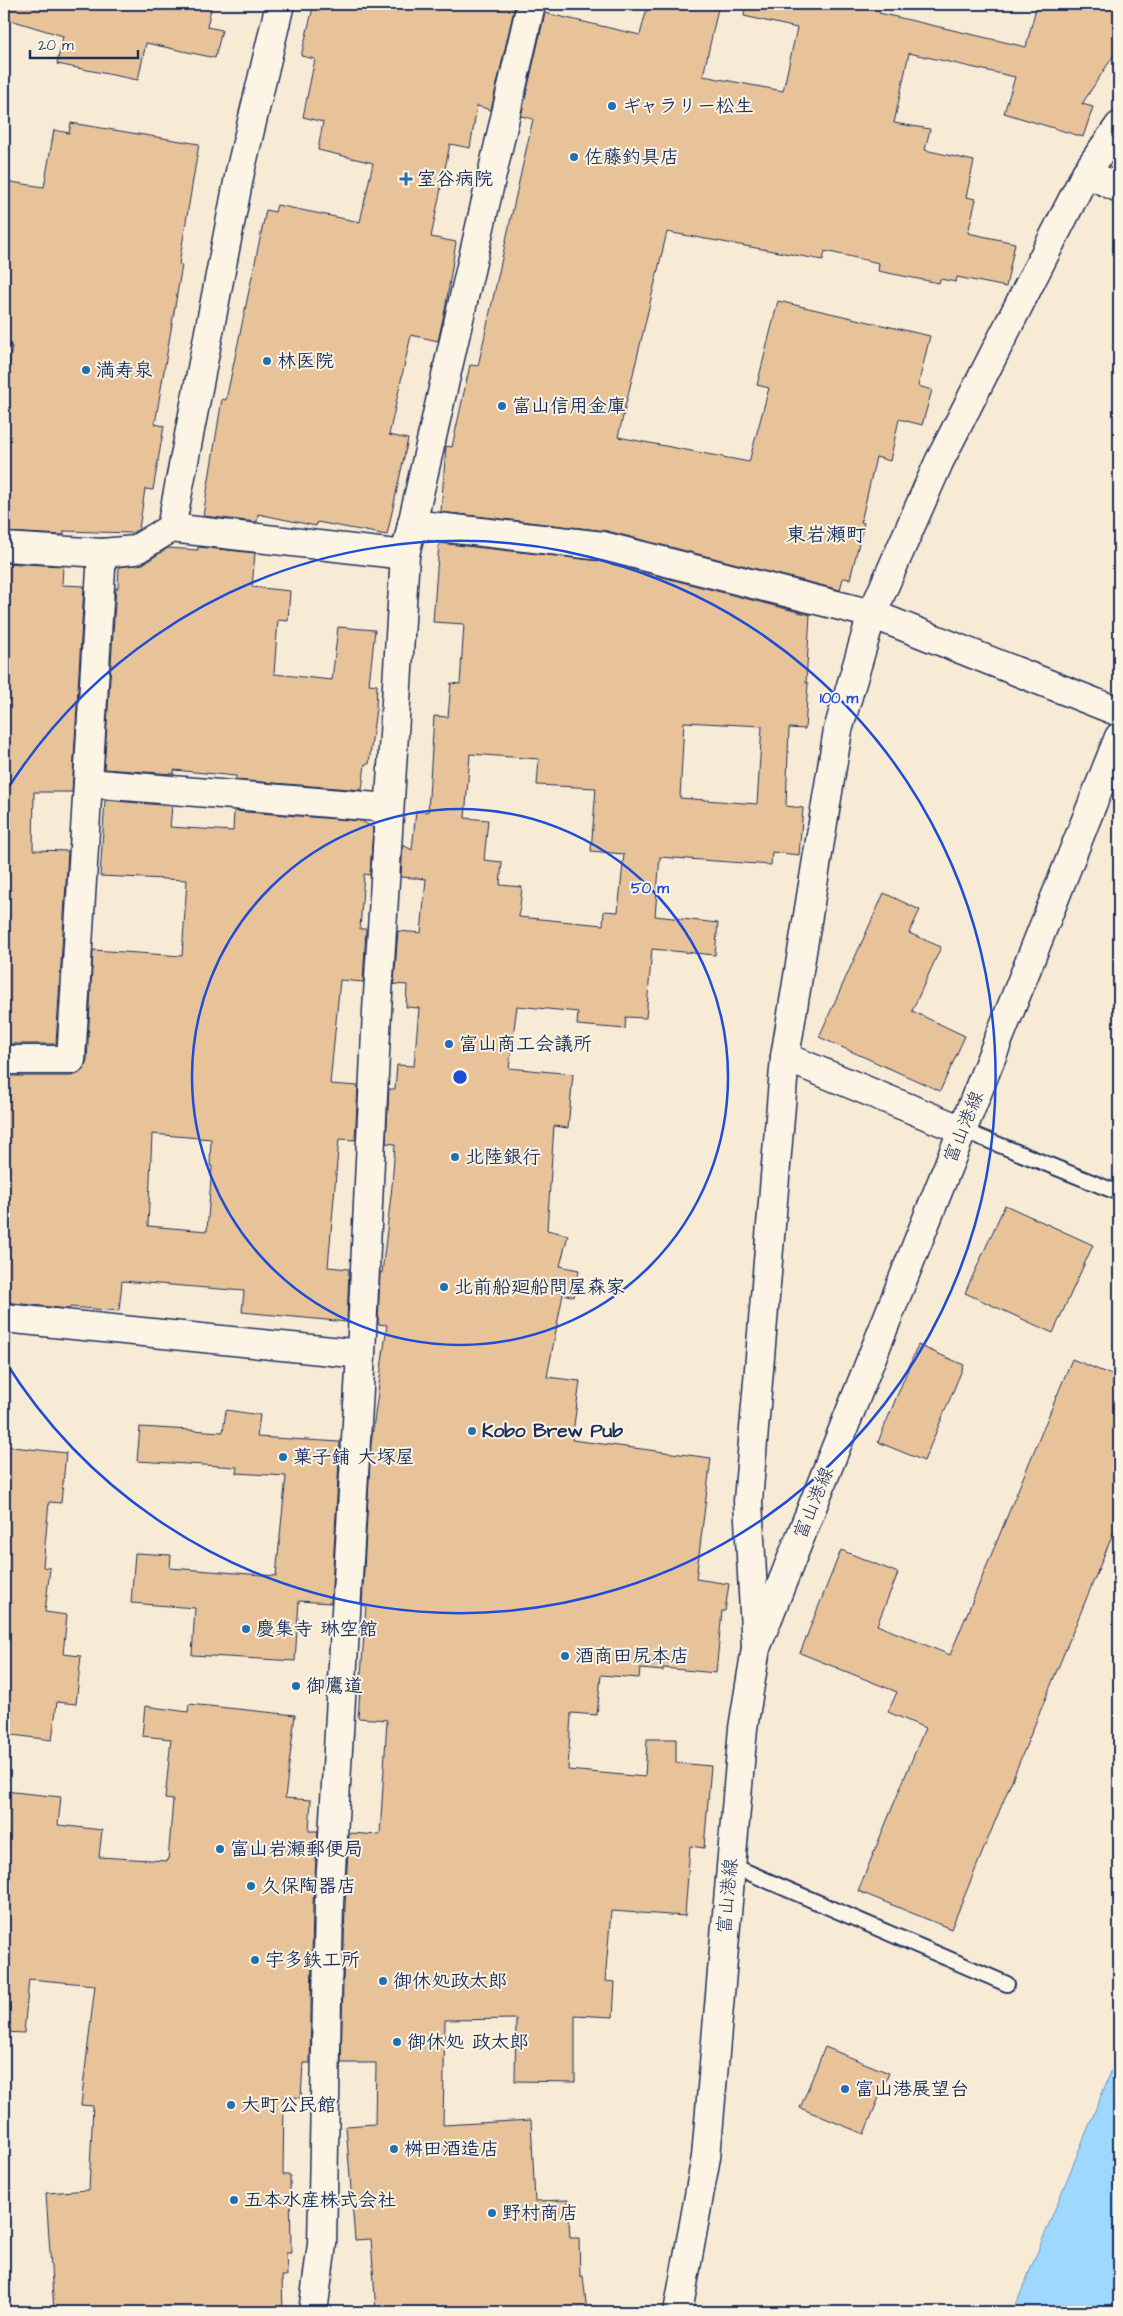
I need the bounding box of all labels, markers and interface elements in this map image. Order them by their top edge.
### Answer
scale bar [30,28,138,60]
text: 20 m [38,35,74,56]
place label: ギャラリー松生 [622,93,754,120]
marker: ギャラリー松生 [606,100,618,112]
place label: 佐藤釣具店 [584,144,679,171]
marker: 佐藤釣具店 [568,151,580,163]
place label: 室谷病院 [417,166,493,193]
marker: 室谷病院 [399,172,413,186]
place label: 林医院 [277,348,334,375]
marker: 林医院 [261,355,273,367]
place label: 満寿泉 [96,357,153,384]
marker: 満寿泉 [80,364,92,376]
place label: 富山信用金庫 [512,393,626,420]
marker: 富山信用金庫 [496,400,508,412]
district label: 東岩瀬町 [786,521,866,549]
text: 100 m [820,688,859,709]
text: 50 m [631,878,669,899]
place label: 富山商工会議所 [459,1031,592,1058]
marker: 富山商工会議所 [443,1038,455,1050]
centre of rings [451,1068,469,1086]
street label: 富山港線 [937,1087,991,1167]
place label: 北陸銀行 [465,1144,541,1171]
marker: 北陸銀行 [449,1151,461,1163]
place label: 北前船廻船問屋森家 [454,1274,625,1301]
marker: 北前船廻船問屋森家 [438,1281,450,1293]
place label: Kobo Brew Pub [482,1418,623,1445]
marker: Kobo Brew Pub [466,1425,478,1437]
place label: 菓子鋪 大塚屋 [293,1444,415,1471]
marker: 菓子鋪 大塚屋 [277,1451,289,1463]
street label: 富山港線 [787,1463,841,1543]
place label: 慶集寺 琳空館 [256,1616,378,1643]
marker: 慶集寺 琳空館 [240,1623,252,1635]
place label: 酒商田尻本店 [575,1643,689,1670]
marker: 酒商田尻本店 [559,1650,571,1662]
place label: 御鷹道 [306,1673,363,1700]
marker: 御鷹道 [290,1680,302,1692]
place label: 富山岩瀬郵便局 [230,1836,363,1863]
marker: 富山岩瀬郵便局 [214,1843,226,1855]
street label: 富山港線 [711,1857,745,1935]
place label: 久保陶器店 [261,1873,356,1900]
marker: 久保陶器店 [245,1880,257,1892]
place label: 宇多鉄工所 [265,1947,360,1974]
marker: 宇多鉄工所 [249,1954,261,1966]
place label: 御休処政太郎 [393,1968,507,1995]
marker: 御休処政太郎 [377,1975,389,1987]
place label: 御休処 政太郎 [407,2029,529,2056]
marker: 御休処 政太郎 [391,2036,403,2048]
place label: 富山港展望台 [855,2076,969,2103]
marker: 富山港展望台 [839,2083,851,2095]
place label: 大町公民館 [241,2092,336,2119]
marker: 大町公民館 [225,2099,237,2111]
place label: 桝田酒造店 [404,2136,499,2163]
marker: 桝田酒造店 [388,2143,400,2155]
place label: 五本水産株式会社 [244,2187,396,2214]
marker: 五本水産株式会社 [228,2194,240,2206]
place label: 野村商店 [502,2200,578,2227]
marker: 野村商店 [486,2207,498,2219]

